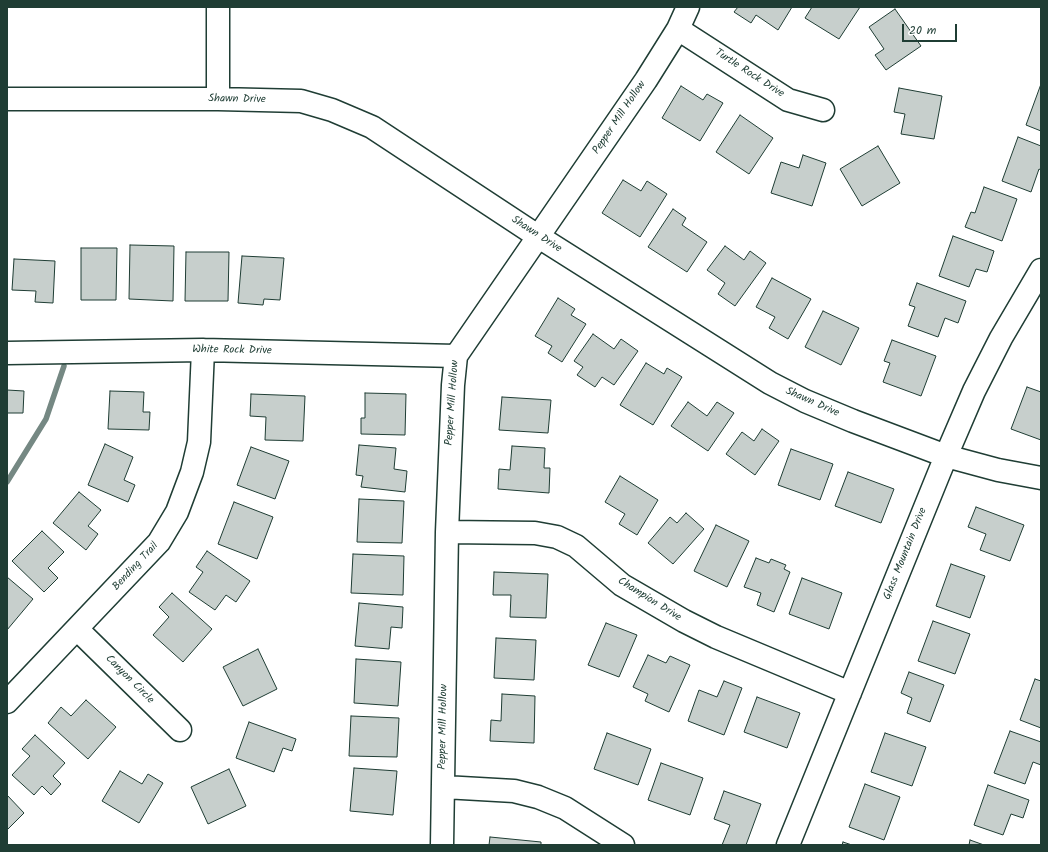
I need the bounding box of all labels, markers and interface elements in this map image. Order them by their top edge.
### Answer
scale bar [904,16,959,42]
text: 20 m [909,21,936,40]
street label: Turtle Rock Drive [712,47,786,101]
street label: Pepper Mill Hollow [591,79,649,157]
street label: Shawn Drive [208,93,266,107]
street label: Shawn Drive [508,214,564,256]
street label: White Rock Drive [192,344,272,358]
street label: Pepper Mill Hollow [443,360,463,446]
street label: Shawn Drive [783,385,841,421]
street label: Glass Mountain Drive [881,506,931,602]
street label: Bending Trail [110,540,162,594]
street label: Champion Drive [615,575,683,625]
street label: Canyon Circle [102,653,156,707]
street label: Pepper Mill Hollow [437,684,451,770]

